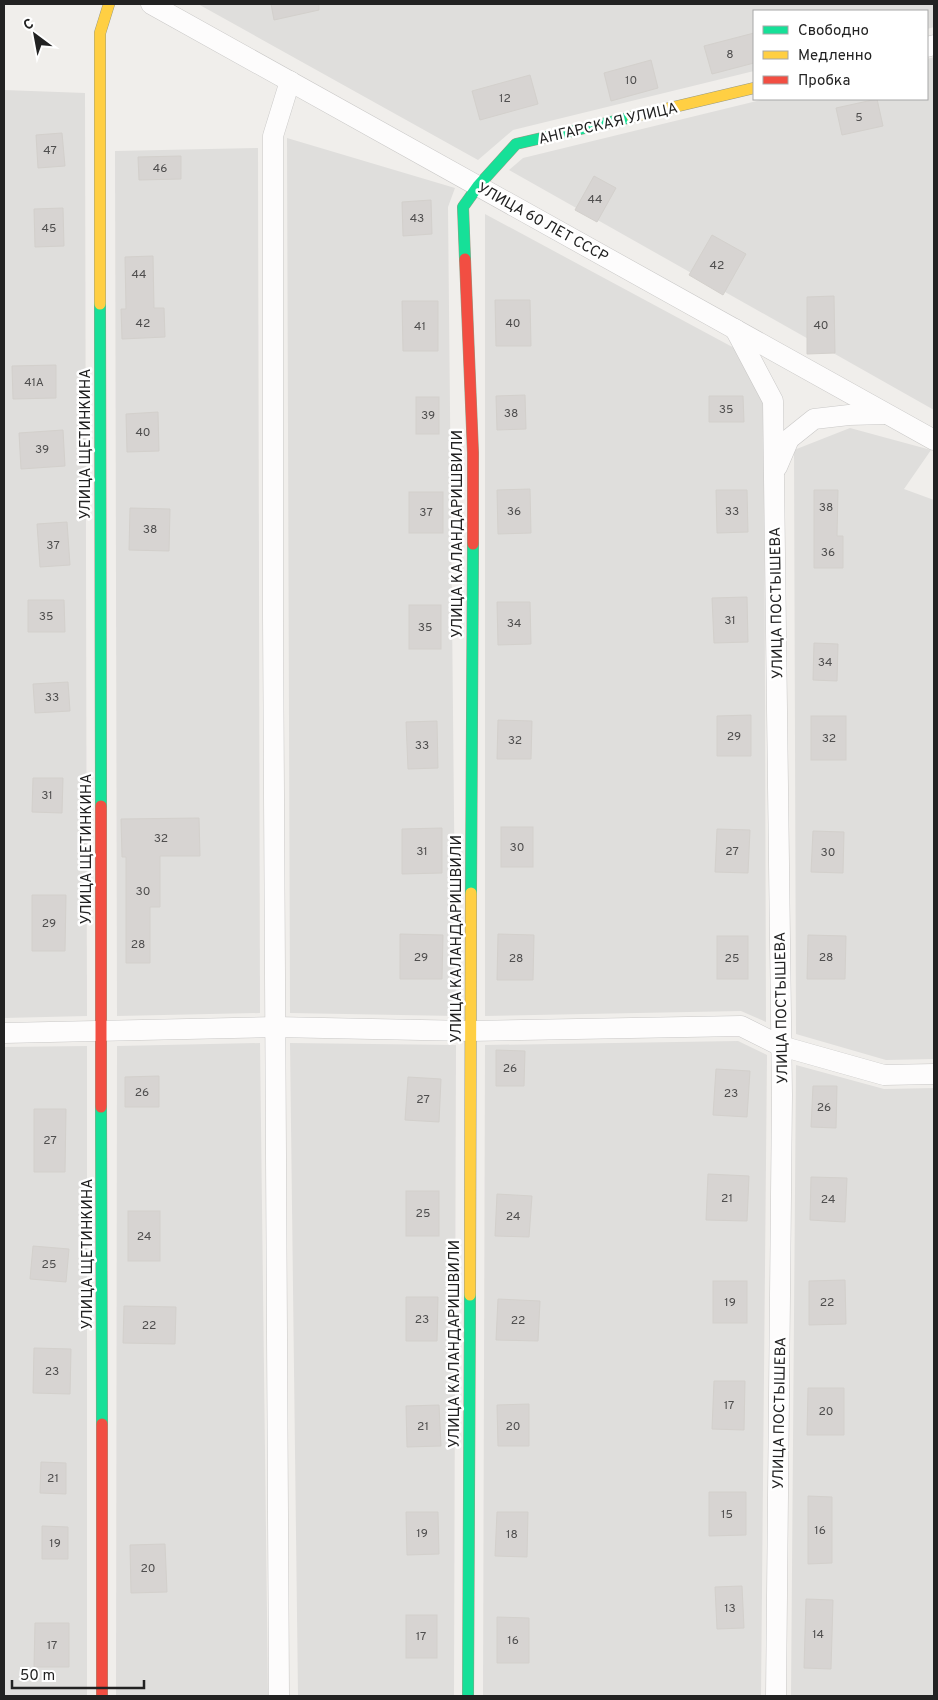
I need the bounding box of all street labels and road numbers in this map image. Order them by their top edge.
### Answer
street label: АНГАРСКАЯ УЛИЦА [537,99,680,150]
street label: УЛИЦА 60 ЛЕТ СССР [473,179,611,267]
street label: УЛИЦА ЩЕТИНКИНА [77,369,96,519]
street label: УЛИЦА КАЛАНДАРИШВИЛИ [449,430,468,638]
street label: УЛИЦА ПОСТЫШЕВА [767,527,788,679]
street label: УЛИЦА ЩЕТИНКИНА [78,774,97,924]
street label: УЛИЦА КАЛАНДАРИШВИЛИ [448,835,467,1043]
street label: УЛИЦА ПОСТЫШЕВА [772,932,793,1084]
street label: УЛИЦА ЩЕТИНКИНА [79,1179,98,1329]
street label: УЛИЦА КАЛАНДАРИШВИЛИ [446,1240,465,1448]
street label: УЛИЦА ПОСТЫШЕВА [770,1337,791,1489]

